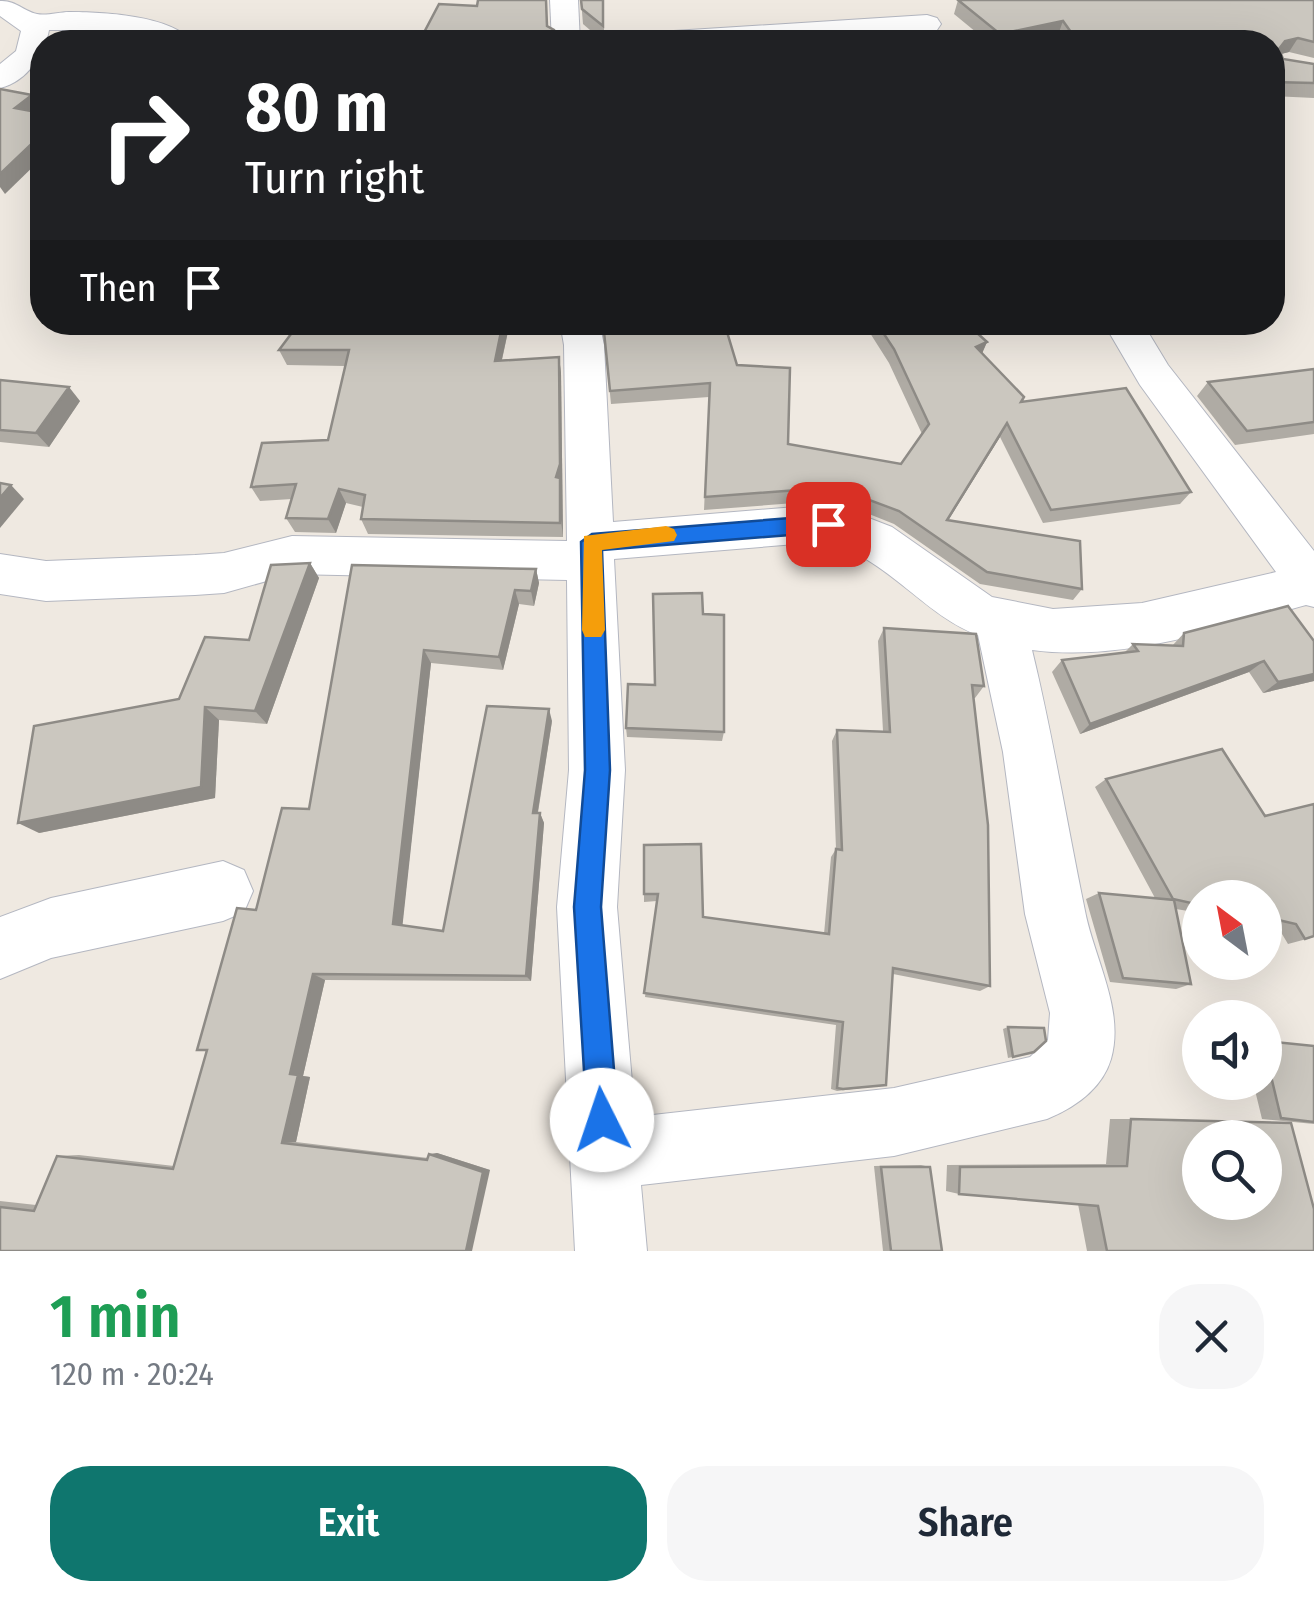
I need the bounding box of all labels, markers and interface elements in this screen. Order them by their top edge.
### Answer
text: 80 m [245,66,388,150]
icon: right [80,70,210,200]
text: Turn right [245,151,424,205]
icon: arrive [176,260,231,315]
text: Then [80,265,156,311]
pin [786,482,871,567]
icon: arrive [801,497,856,552]
north arrow [1182,880,1282,980]
map controls [1182,880,1282,1220]
button: sound [1182,1000,1282,1100]
position arrow [550,1068,654,1172]
button: search [1182,1120,1282,1220]
text: 1 min [50,1281,181,1353]
button: close [1159,1284,1264,1389]
text: 120 m · 20:24 [50,1355,214,1393]
button: Exit [50,1466,647,1581]
button: Share [667,1466,1264,1581]

